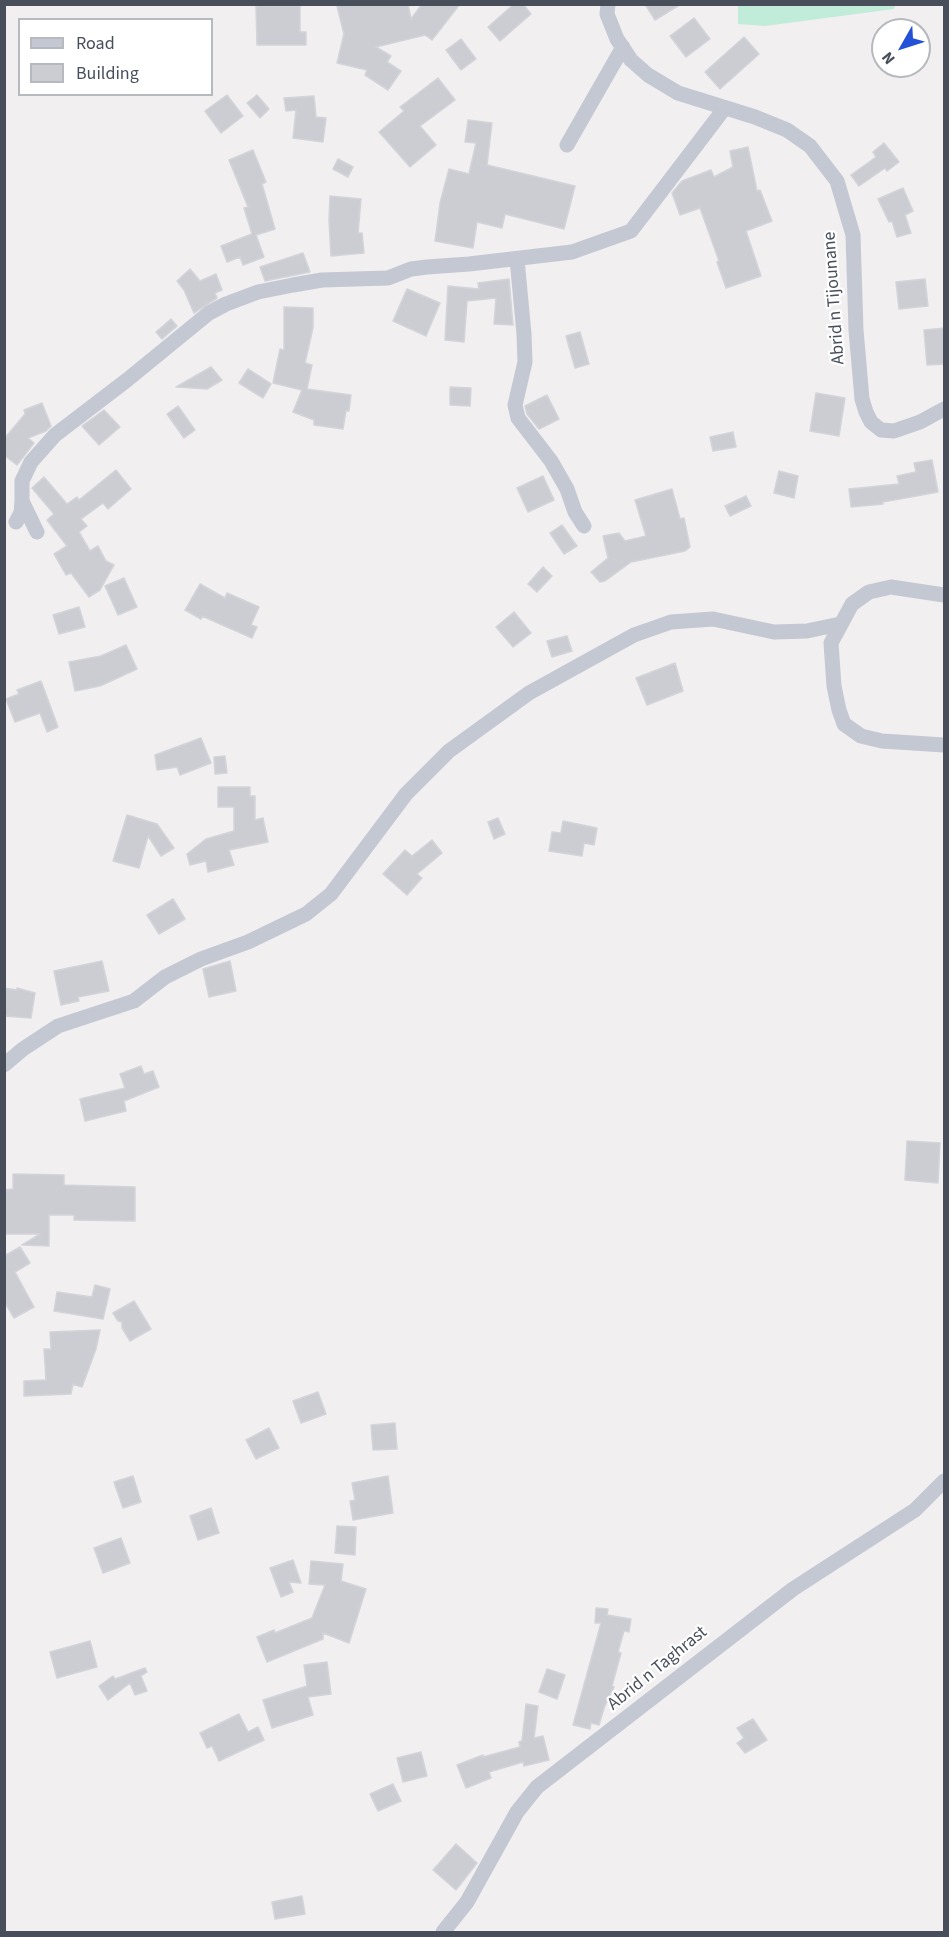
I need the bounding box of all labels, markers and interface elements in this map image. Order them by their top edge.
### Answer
legend [18,18,213,96]
north arrow [871,18,931,78]
text: Road [76,31,115,56]
text: N [877,47,900,69]
text: Building [76,61,139,86]
street label: Abrid n Tijounane [820,231,850,365]
street label: Abrid n Taghrast [604,1622,712,1716]

